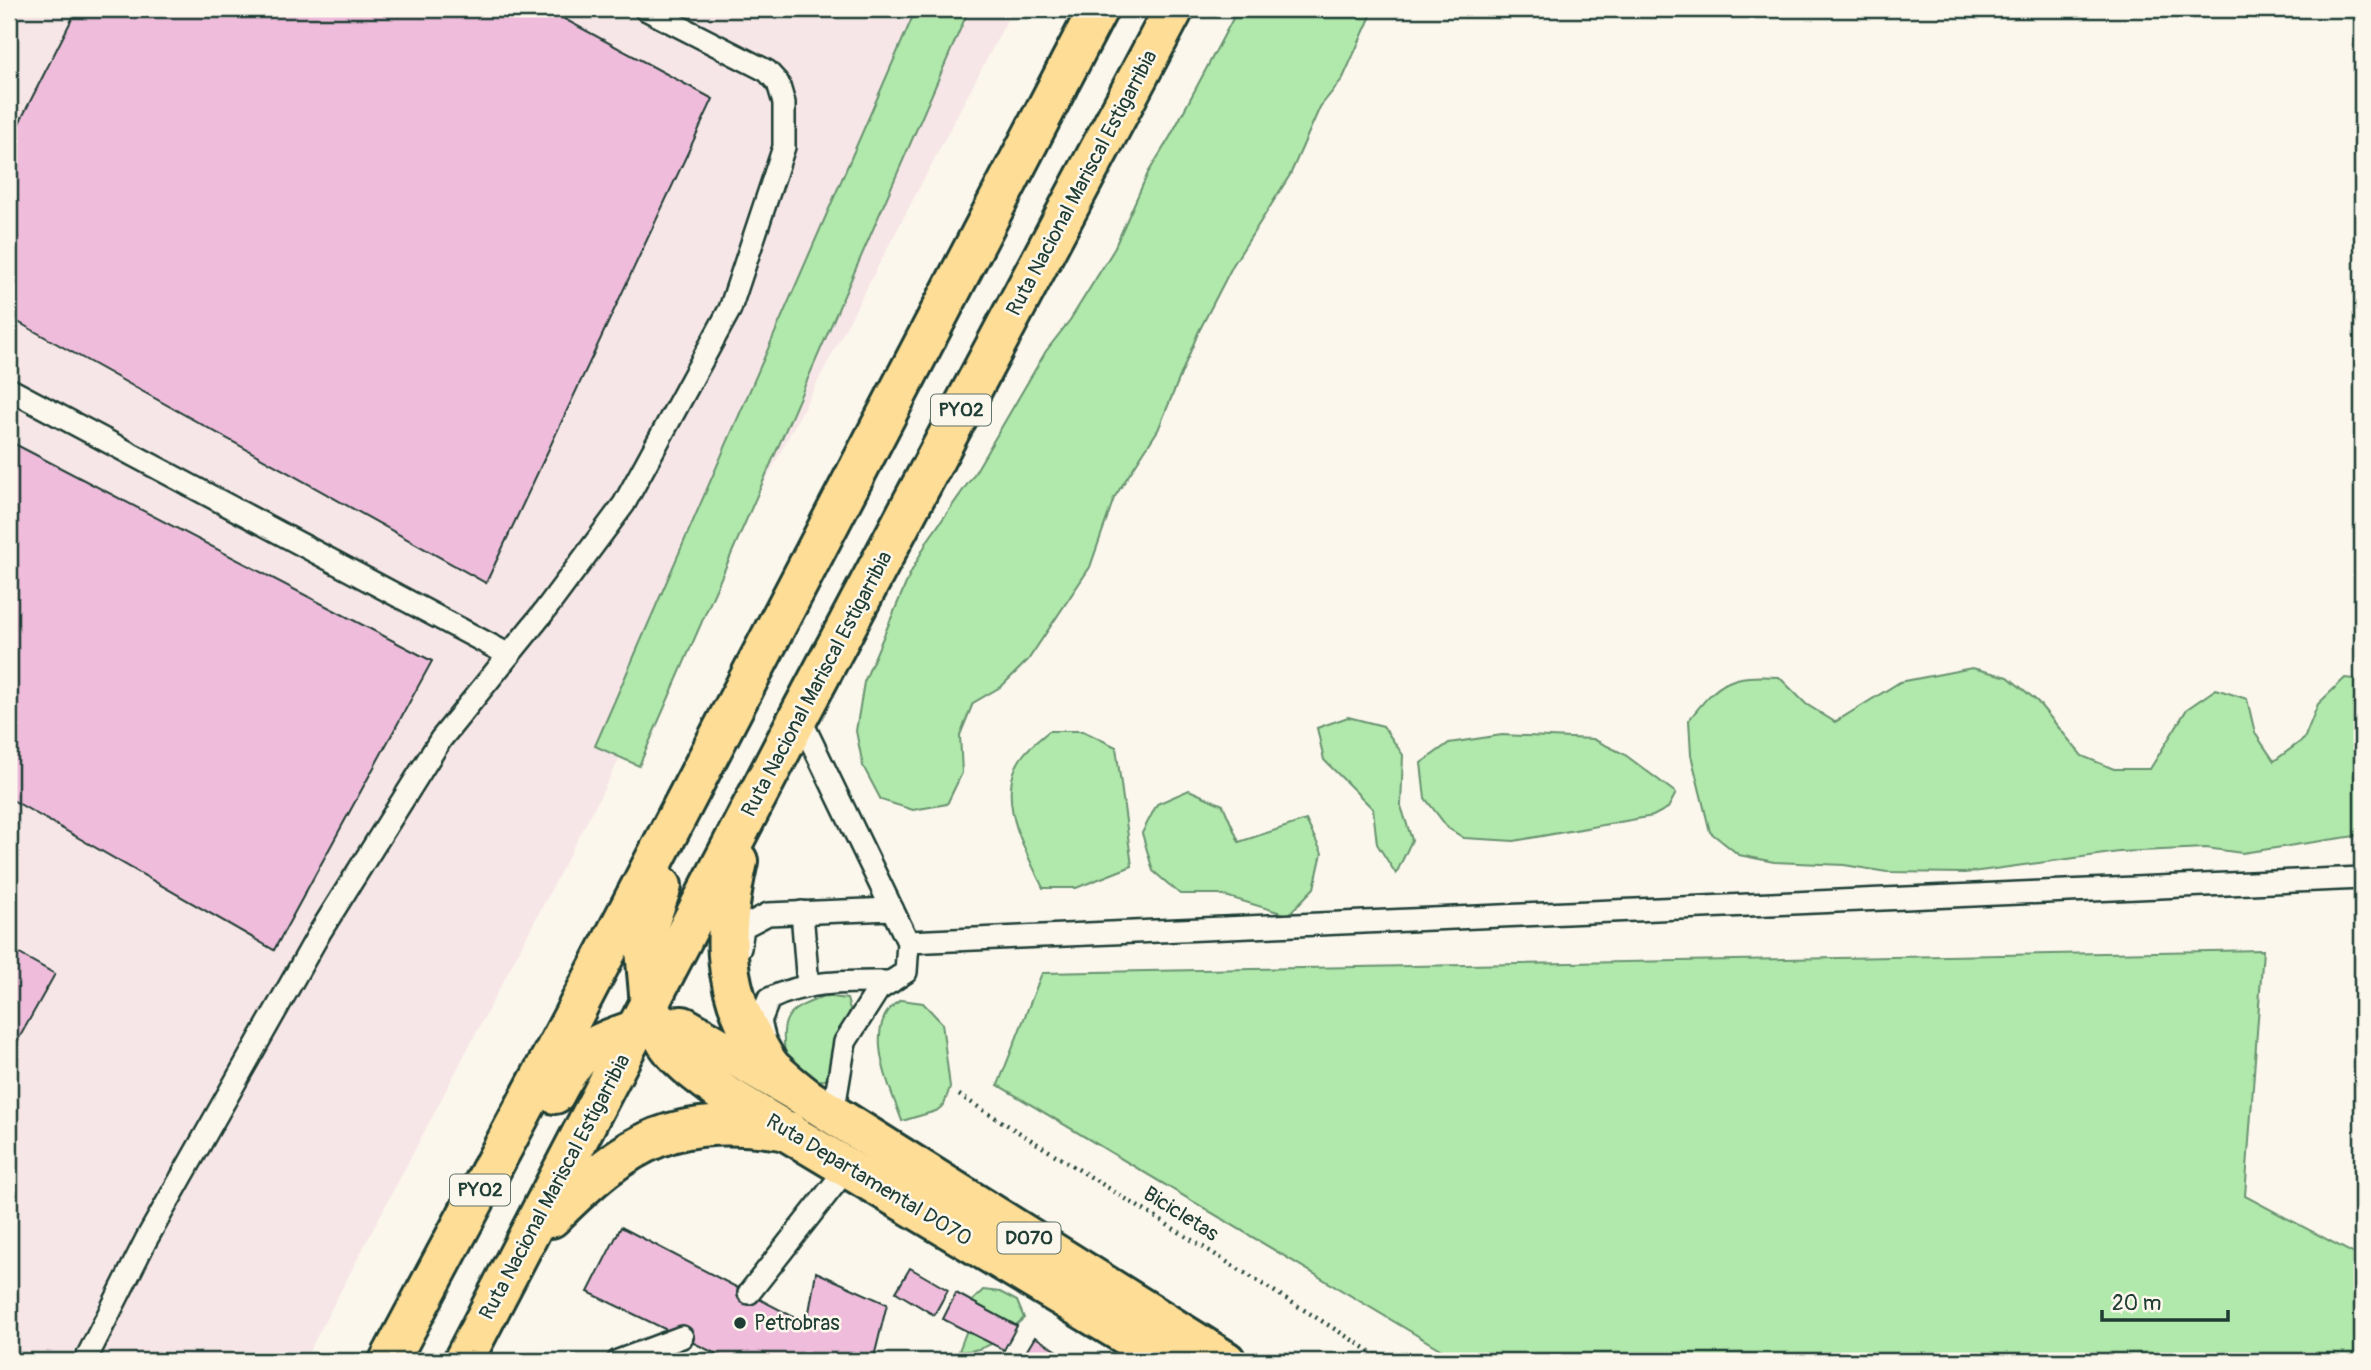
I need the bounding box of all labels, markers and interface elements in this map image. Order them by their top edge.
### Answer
street label: Ruta Nacional Mariscal Estigarribia [1000,46,1164,320]
road number: PY02 [931,394,991,426]
street label: Ruta Nacional Mariscal Estigarribia [735,547,899,821]
street label: Ruta Nacional Mariscal Estigarribia [473,1050,637,1324]
street label: Ruta Departamental D070 [761,1108,977,1252]
road number: PY02 [450,1174,510,1206]
street label: Bicicletas [1138,1180,1224,1248]
road number: D070 [998,1222,1060,1254]
scale bar [2102,1279,2228,1323]
text: 20 m [2112,1290,2161,1317]
place label: Petrobras [754,1310,840,1337]
marker: Petrobras [732,1315,748,1331]

